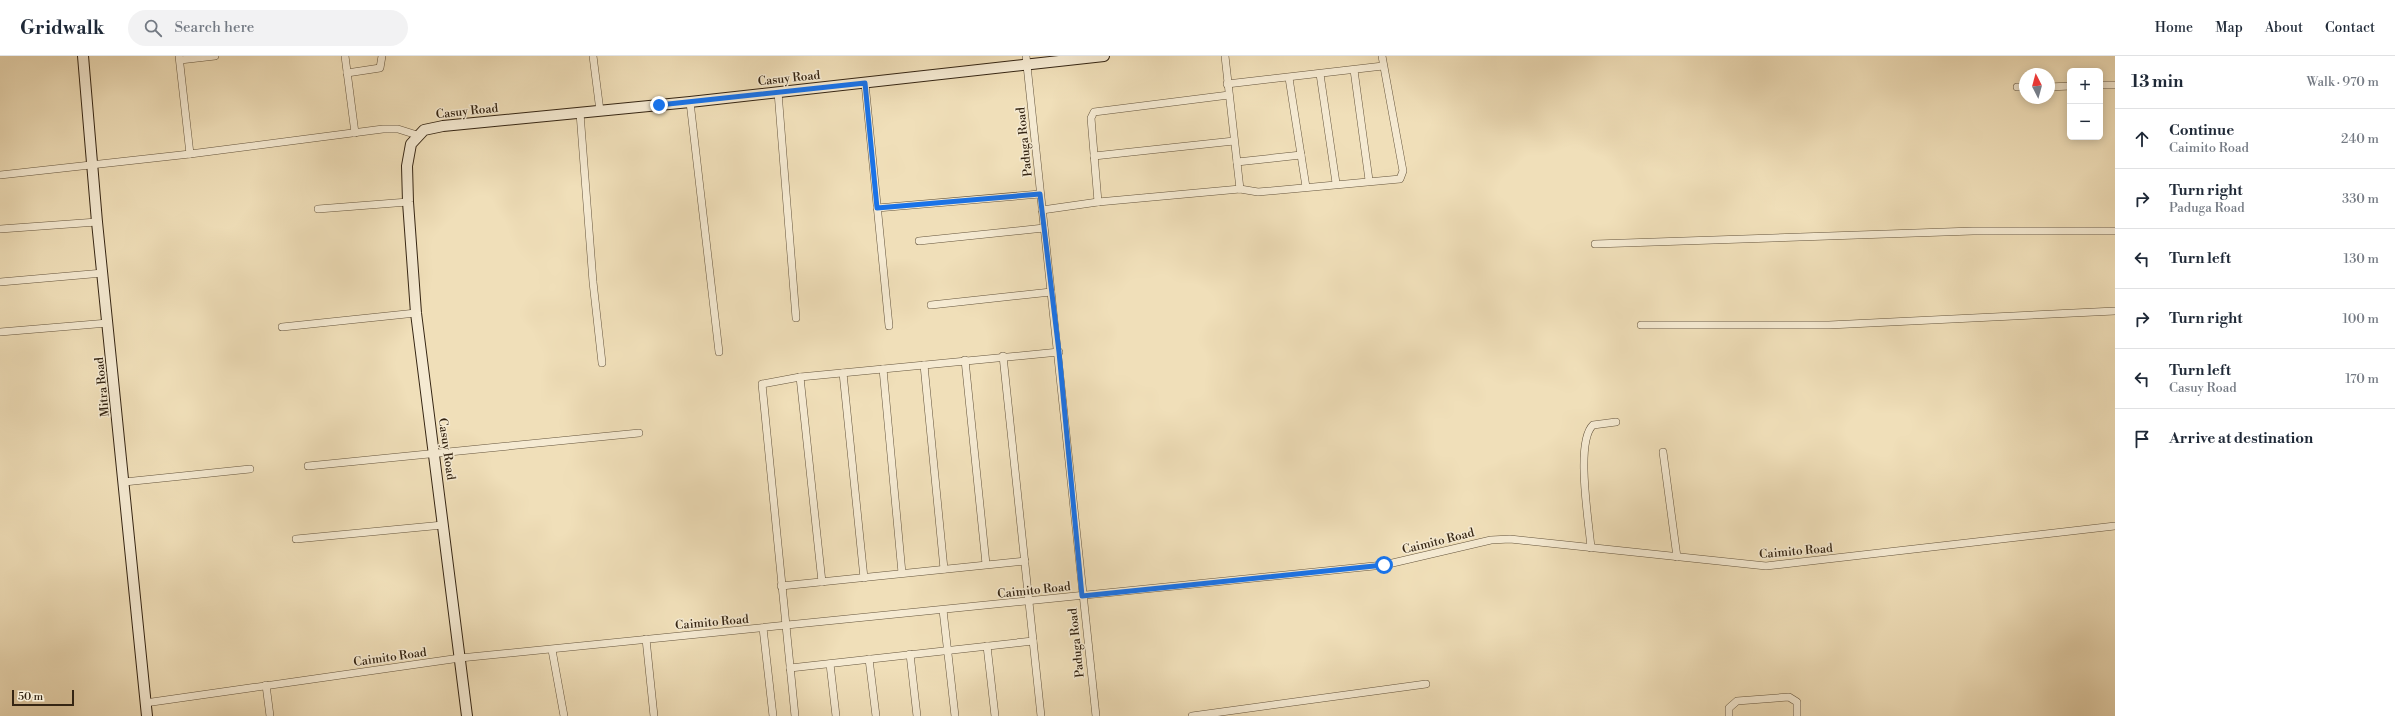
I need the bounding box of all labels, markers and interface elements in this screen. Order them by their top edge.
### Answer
search box [128,10,408,46]
text: Gridwalk [20,16,104,40]
icon: search [142,17,164,39]
text: Search here [174,18,254,37]
text: Home [2155,19,2193,37]
text: Map [2215,19,2243,37]
text: About [2265,19,2303,37]
text: Contact [2325,19,2375,37]
street label: Casuy Road [757,68,821,89]
north arrow [2019,68,2055,104]
map controls [2067,68,2103,140]
button: + [2067,68,2103,104]
text: 13 min [2131,71,2183,93]
text: Walk · 970 m [2307,74,2379,90]
route end [650,96,668,114]
street label: Casuy Road [435,101,499,122]
button: − [2067,104,2103,140]
street label: Paduga Road [1013,106,1036,177]
text: Continue [2169,121,2234,140]
icon: ahead [2131,128,2153,150]
text: 240 m [2341,131,2379,147]
text: Caimito Road [2169,140,2249,156]
text: Turn right [2169,181,2243,200]
icon: right [2131,188,2153,210]
text: 330 m [2342,191,2379,207]
text: Paduga Road [2169,200,2245,216]
icon: left [2131,248,2153,270]
text: Turn left [2169,249,2231,268]
text: 130 m [2344,251,2379,267]
icon: right [2131,308,2153,330]
text: Turn right [2169,309,2243,328]
text: 100 m [2343,311,2379,327]
street label: Mitra Road [92,356,113,418]
text: Turn left [2169,361,2231,380]
icon: left [2131,368,2153,390]
text: 170 m [2345,371,2379,387]
text: Casuy Road [2169,380,2237,396]
street label: Casuy Road [435,417,458,481]
icon: arrive [2131,428,2153,450]
text: Arrive at destination [2169,429,2313,448]
street label: Caimito Road [1401,525,1476,558]
street label: Caimito Road [1759,541,1834,562]
route start [1375,556,1393,574]
street label: Caimito Road [997,579,1072,602]
street label: Paduga Road [1065,607,1088,678]
street label: Caimito Road [675,612,750,633]
street label: Caimito Road [353,645,428,670]
scale bar [12,688,74,707]
text: 50 m [18,690,43,704]

